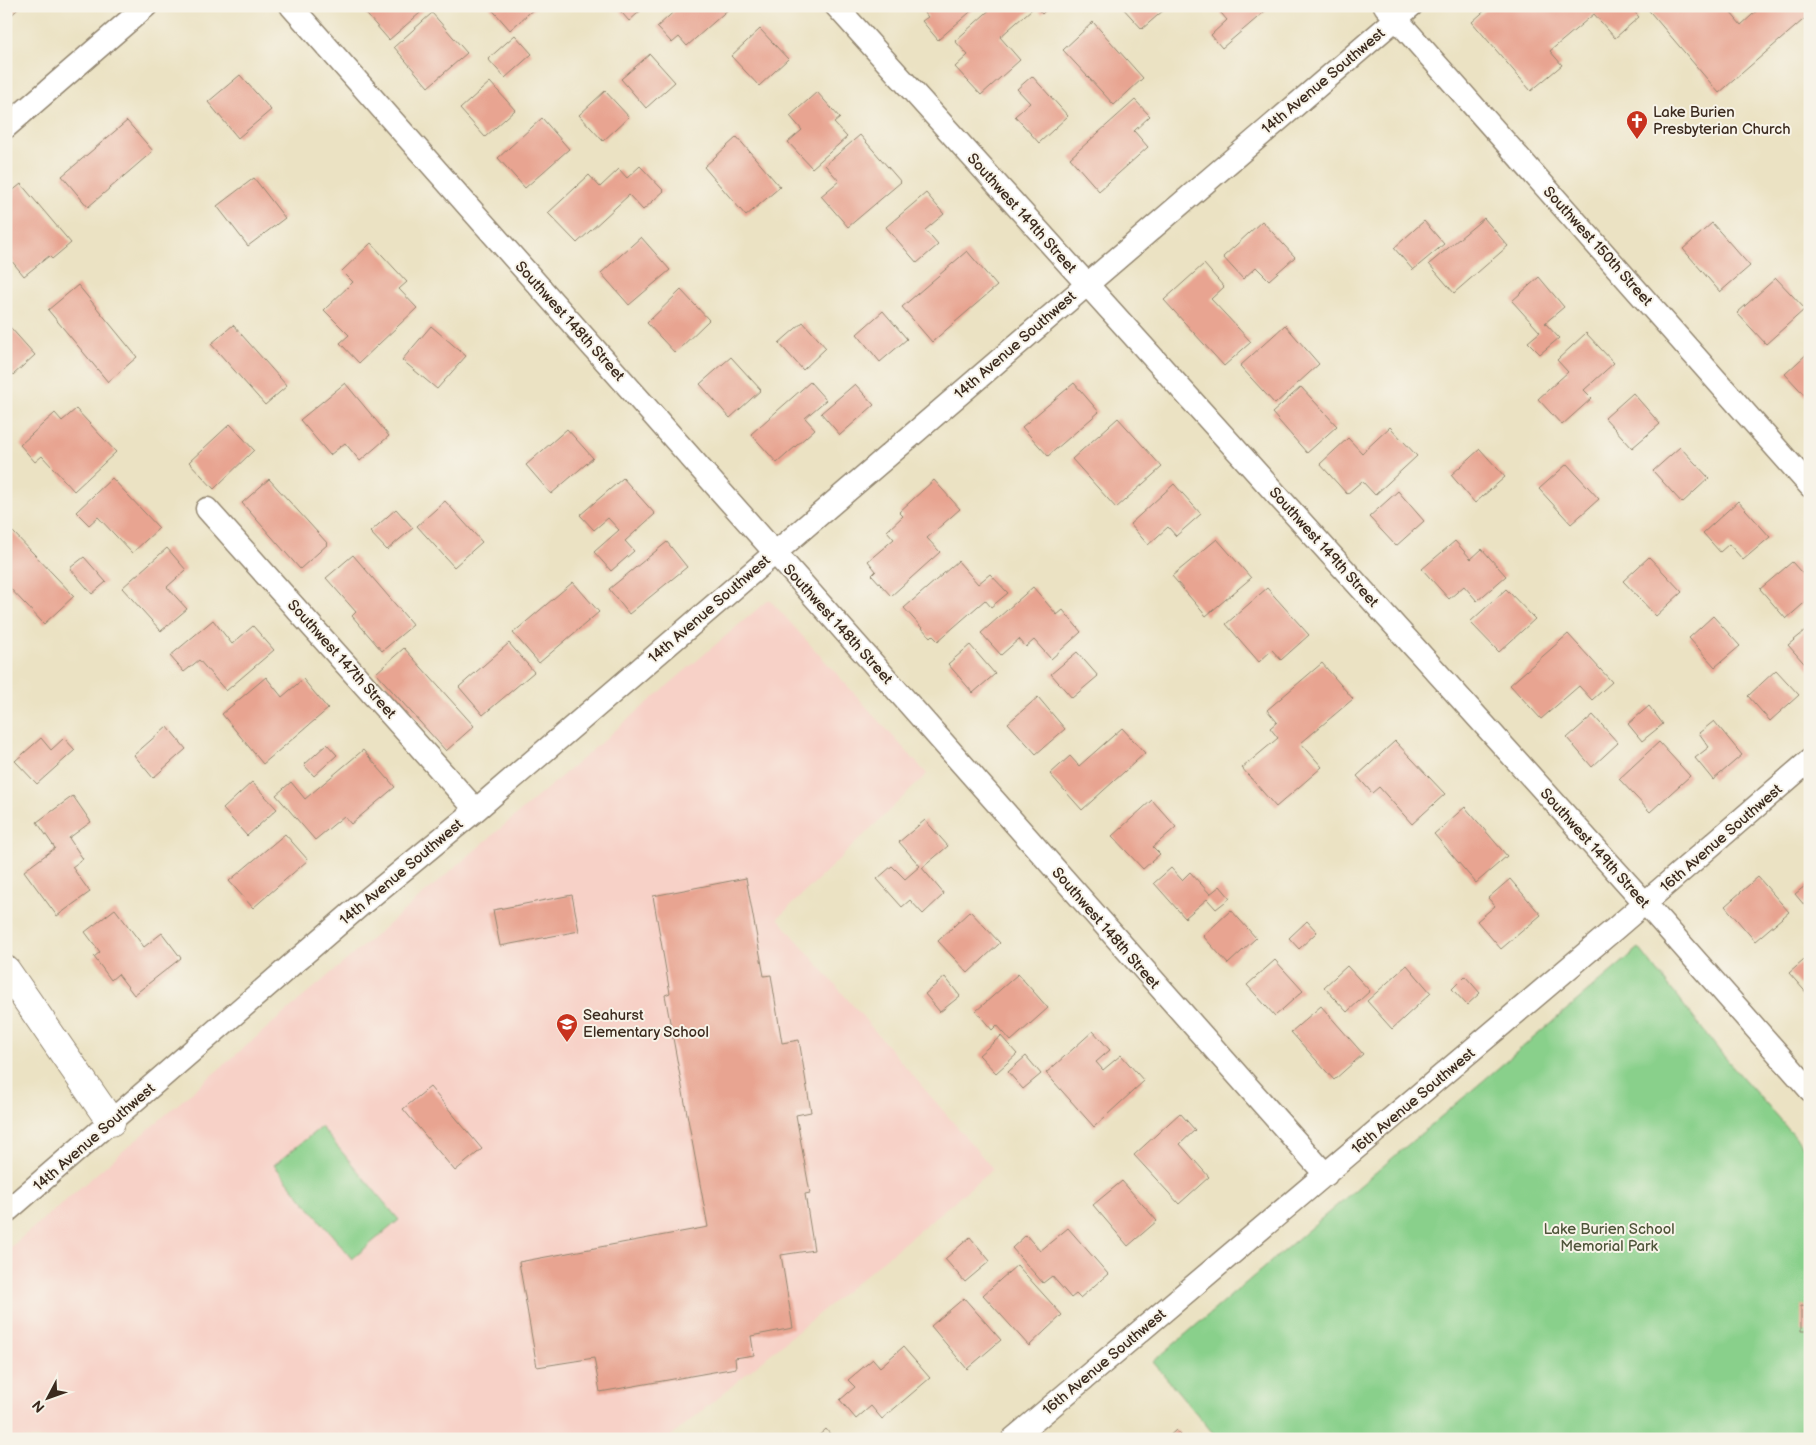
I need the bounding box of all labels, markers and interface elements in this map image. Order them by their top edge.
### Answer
street label: 14th Avenue Southwest [1258,24,1389,139]
place label: Lake Burien Presbyterian Church [1653,103,1791,139]
church icon: Lake Burien Presbyterian Church [1625,109,1649,140]
street label: Southwest 149th Street [963,149,1081,278]
street label: Southwest 150th Street [1539,183,1657,310]
street label: Southwest 148th Street [511,257,629,386]
street label: 14th Avenue Southwest [950,287,1081,404]
street label: Southwest 149th Street [1265,483,1383,612]
street label: 14th Avenue Southwest [644,551,775,668]
street label: Southwest 148th Street [779,560,897,689]
street label: Southwest 147th Street [283,596,400,723]
street label: 16th Avenue Southwest [1656,780,1787,897]
street label: Southwest 149th Street [1536,784,1654,913]
street label: 14th Avenue Southwest [336,815,467,930]
street label: Southwest 148th Street [1048,864,1164,993]
place label: Seahurst Elementary School [583,1006,709,1042]
school or university icon: Seahurst Elementary School [555,1012,579,1043]
street label: 16th Avenue Southwest [1348,1044,1479,1159]
street label: 14th Avenue Southwest [29,1079,160,1196]
park label: Lake Burien School Memorial Park [1543,1220,1675,1256]
street label: 16th Avenue Southwest [1039,1305,1170,1420]
north arrow [22,1372,72,1422]
text: N [29,1397,48,1416]

